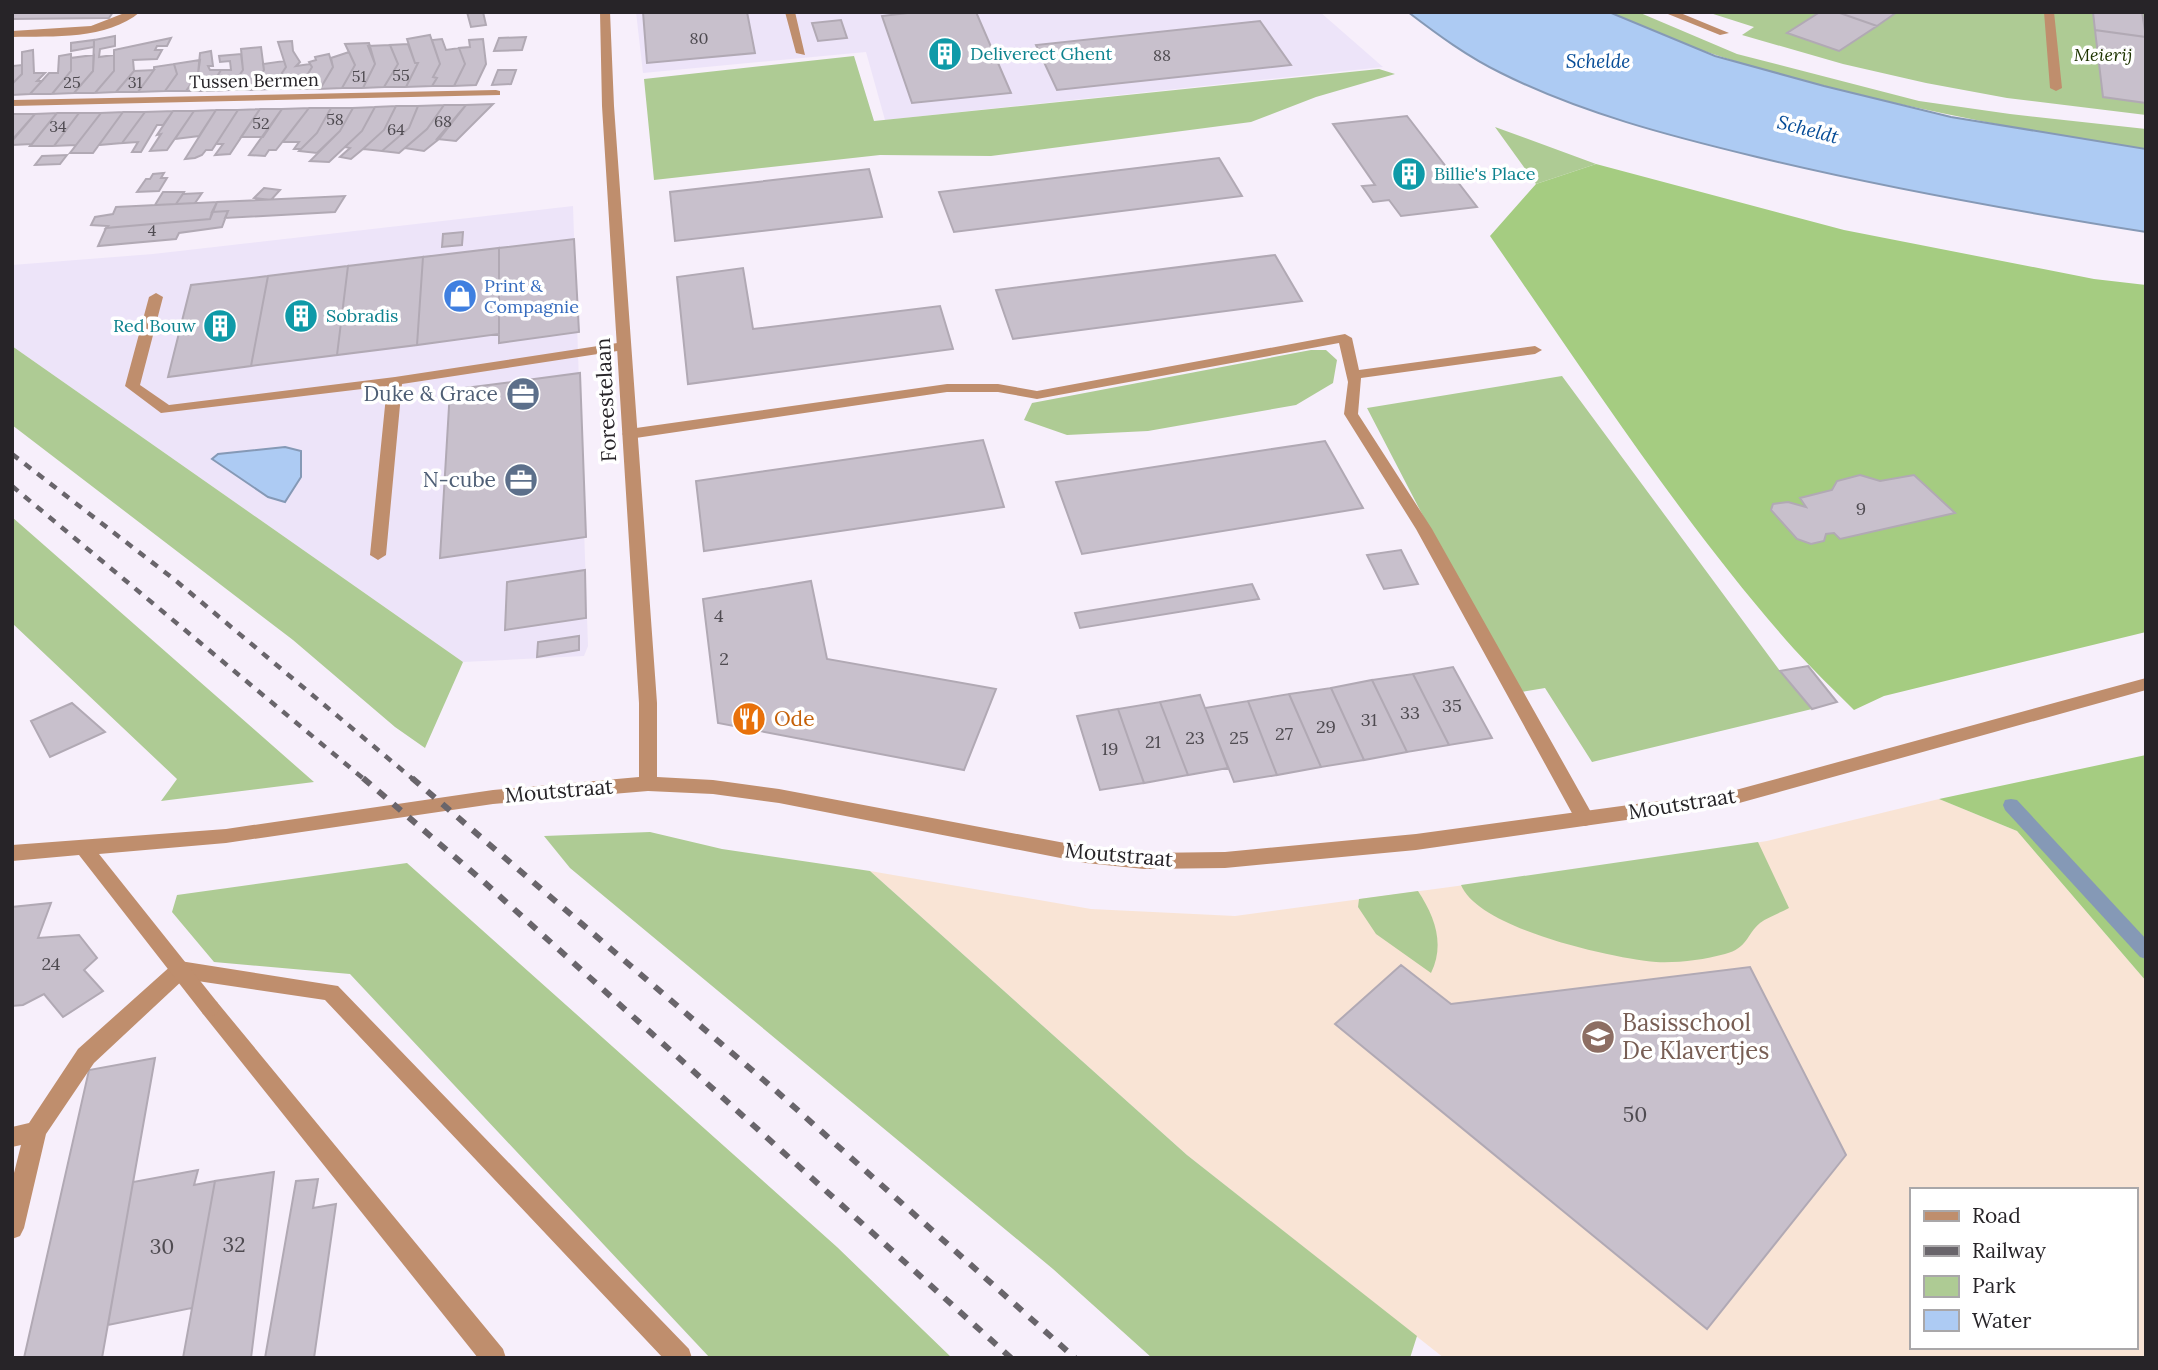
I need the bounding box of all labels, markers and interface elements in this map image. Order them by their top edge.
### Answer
house number: 80 [690,28,709,48]
building icon: Deliverect Ghent [926,35,964,73]
place label: Deliverect Ghent [970,42,1112,65]
park label: Meierij [2074,43,2132,66]
house number: 88 [1153,45,1171,65]
water label: Schelde [1566,49,1630,73]
house number: 55 [392,65,410,85]
house number: 51 [352,66,366,86]
street label: Tussen Bermen [189,68,319,93]
house number: 25 [63,72,81,92]
house number: 31 [128,72,143,92]
house number: 58 [326,109,344,129]
water label: Scheldt [1775,109,1841,149]
house number: 68 [434,111,452,131]
house number: 52 [252,113,270,133]
house number: 34 [49,116,67,136]
house number: 64 [387,119,405,139]
building icon: Billie's Place [1390,155,1428,193]
place label: Billie's Place [1434,162,1536,185]
house number: 4 [148,220,157,240]
place label: Print & Compagnie [484,274,579,318]
shop icon: Print & Compagnie [441,277,479,315]
building icon: Sobradis [282,297,320,335]
place label: Sobradis [326,304,398,327]
building icon: Red Bouw [201,307,239,345]
place label: Red Bouw [113,314,197,337]
street label: Foreestelaan [589,337,622,463]
office icon: Duke & Grace [504,375,542,413]
place label: Duke & Grace [363,380,498,407]
office icon: N-cube [502,461,540,499]
place label: N-cube [423,466,496,493]
house number: 9 [1856,497,1866,520]
house number: 4 [714,604,724,627]
house number: 2 [719,647,729,670]
house number: 35 [1442,694,1462,717]
restaurant icon: Ode [730,700,768,738]
house number: 33 [1400,701,1420,724]
place label: Ode [774,705,815,732]
house number: 31 [1361,708,1377,731]
house number: 29 [1316,715,1336,738]
house number: 27 [1275,722,1293,745]
house number: 23 [1185,726,1205,749]
house number: 25 [1229,726,1249,749]
house number: 21 [1145,730,1161,753]
house number: 19 [1102,737,1118,760]
street label: Moutstraat [504,772,615,809]
street label: Moutstraat [1626,782,1738,825]
street label: Moutstraat [1064,836,1175,873]
house number: 24 [41,952,61,975]
place label: Basisschool De Klavertjes [1622,1007,1769,1066]
school or university icon: Basisschool De Klavertjes [1579,1018,1617,1056]
house number: 50 [1623,1101,1647,1128]
legend [1910,1188,2137,1349]
text: Road [1972,1202,2021,1229]
house number: 32 [223,1231,245,1258]
house number: 30 [150,1233,174,1260]
text: Railway [1972,1237,2046,1264]
text: Park [1972,1272,2016,1299]
text: Water [1972,1307,2031,1334]

